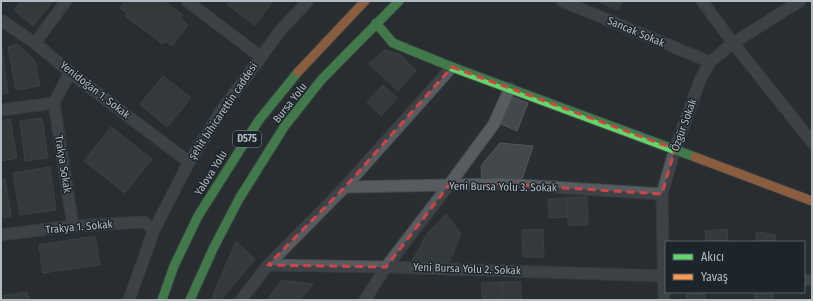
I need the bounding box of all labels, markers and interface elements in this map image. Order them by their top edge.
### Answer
street label: Sancak Sokak [605,14,667,50]
street label: Yenidoğan 1. Sokak [57,59,133,122]
street label: şehit bihicarettin caddesi [186,60,260,162]
street label: Bursa Yolu [270,80,310,126]
street label: Özgür Sokak [668,96,700,153]
road number: D575 [233,131,261,147]
street label: Trakya Sokak [52,134,74,195]
street label: Yalova Yolu [192,148,230,198]
street label: Yeni Bursa Yolu 3. Sokak [449,180,558,194]
street label: Trakya 1. Sokak [45,218,114,236]
legend [665,241,805,293]
text: Akıcı [701,250,724,264]
street label: Yeni Bursa Yolu 2. Sokak [413,261,522,277]
text: Yavaş [701,270,728,284]

